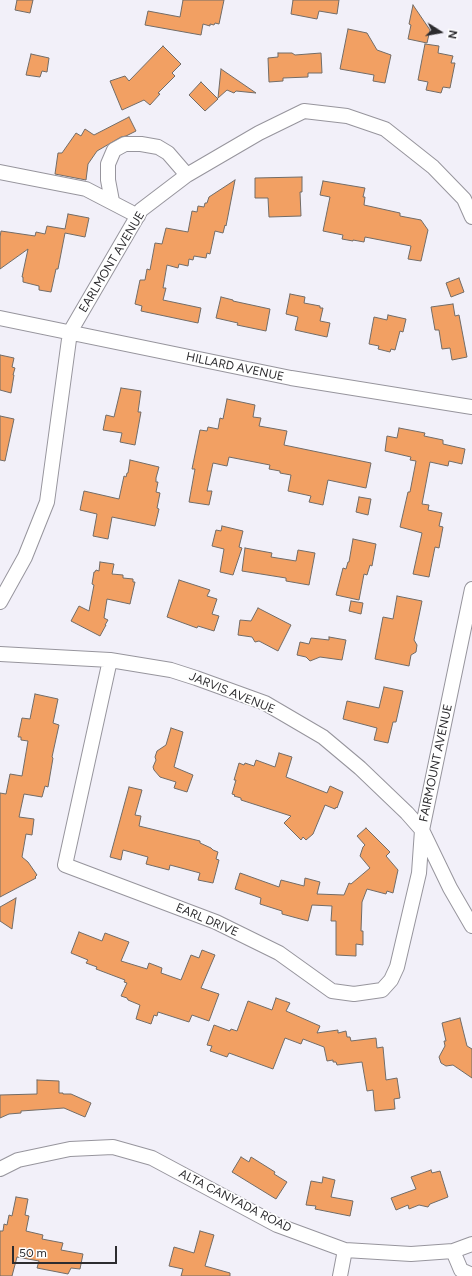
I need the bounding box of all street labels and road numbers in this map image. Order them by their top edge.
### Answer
street label: EARLMONT AVENUE [76,209,148,315]
street label: HILLARD AVENUE [185,350,285,384]
street label: JARVIS AVENUE [187,669,277,717]
street label: FAIRMOUNT AVENUE [416,703,456,823]
street label: EARL DRIVE [174,900,240,940]
street label: ALTA CANYADA ROAD [176,1166,294,1236]

